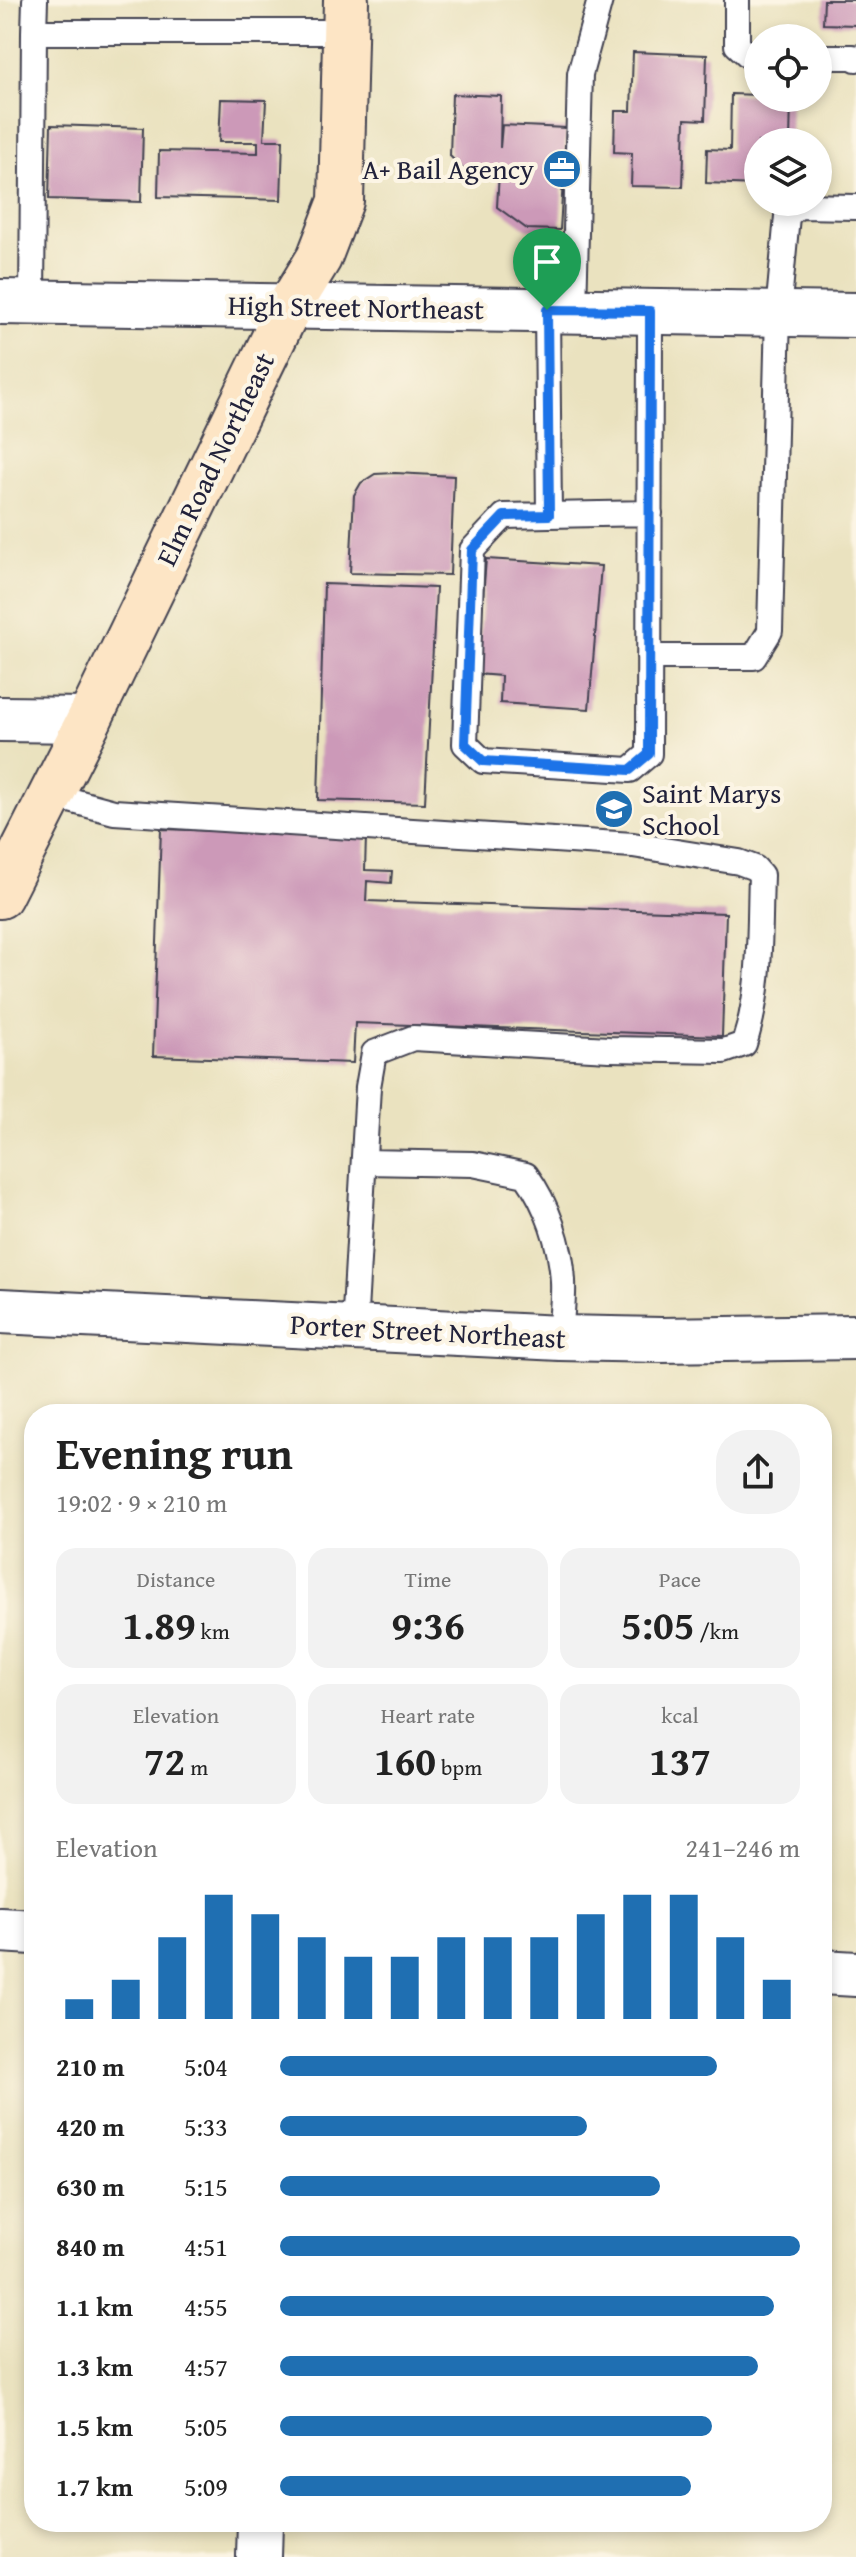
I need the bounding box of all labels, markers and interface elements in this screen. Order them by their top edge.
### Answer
map controls [744,24,832,216]
button: locate [744,24,832,112]
button: layers [744,128,832,216]
place label: A+ Bail Agency [362,148,534,189]
office icon: A+ Bail Agency [541,148,583,190]
pin [513,228,581,310]
icon: arrive [525,240,569,284]
street label: High Street Northeast [227,284,485,329]
street label: Elm Road Northeast [145,345,284,572]
place label: Saint Marys School [642,772,781,845]
school or university icon: Saint Marys School [593,788,635,830]
street label: Porter Street Northeast [289,1303,567,1358]
text: Evening run [56,1421,293,1485]
button: share [716,1430,800,1514]
text: 19:02 · 9 × 210 m [56,1483,227,1522]
text: Distance [137,1563,215,1595]
text: Time [405,1563,451,1595]
text: Pace [659,1563,701,1595]
text: 1.89 [122,1595,196,1654]
text: 9:36 [391,1595,465,1654]
text: 5:05 [621,1595,695,1654]
text: km [196,1615,230,1647]
text: /km [695,1615,739,1647]
text: Elevation [133,1699,219,1731]
text: Heart rate [381,1699,475,1731]
text: kcal [661,1699,699,1731]
text: 72 [144,1731,185,1790]
text: 160 [374,1731,436,1790]
text: 137 [649,1731,711,1790]
text: m [185,1751,208,1783]
text: bpm [436,1751,482,1783]
text: Elevation [56,1828,158,1867]
text: 241–246 m [686,1828,800,1867]
text: 210 m [56,2047,124,2086]
text: 5:04 [184,2047,228,2086]
text: 420 m [56,2107,124,2146]
text: 5:33 [184,2107,228,2146]
text: 630 m [56,2167,124,2206]
text: 5:15 [184,2167,228,2206]
text: 840 m [56,2227,124,2266]
text: 4:51 [184,2227,228,2266]
text: 1.1 km [56,2287,133,2326]
text: 4:55 [184,2287,228,2326]
text: 1.3 km [56,2347,133,2386]
text: 4:57 [184,2347,228,2386]
text: 1.5 km [56,2407,133,2446]
text: 5:05 [184,2407,228,2446]
text: 1.7 km [56,2467,133,2506]
text: 5:09 [184,2467,228,2506]

